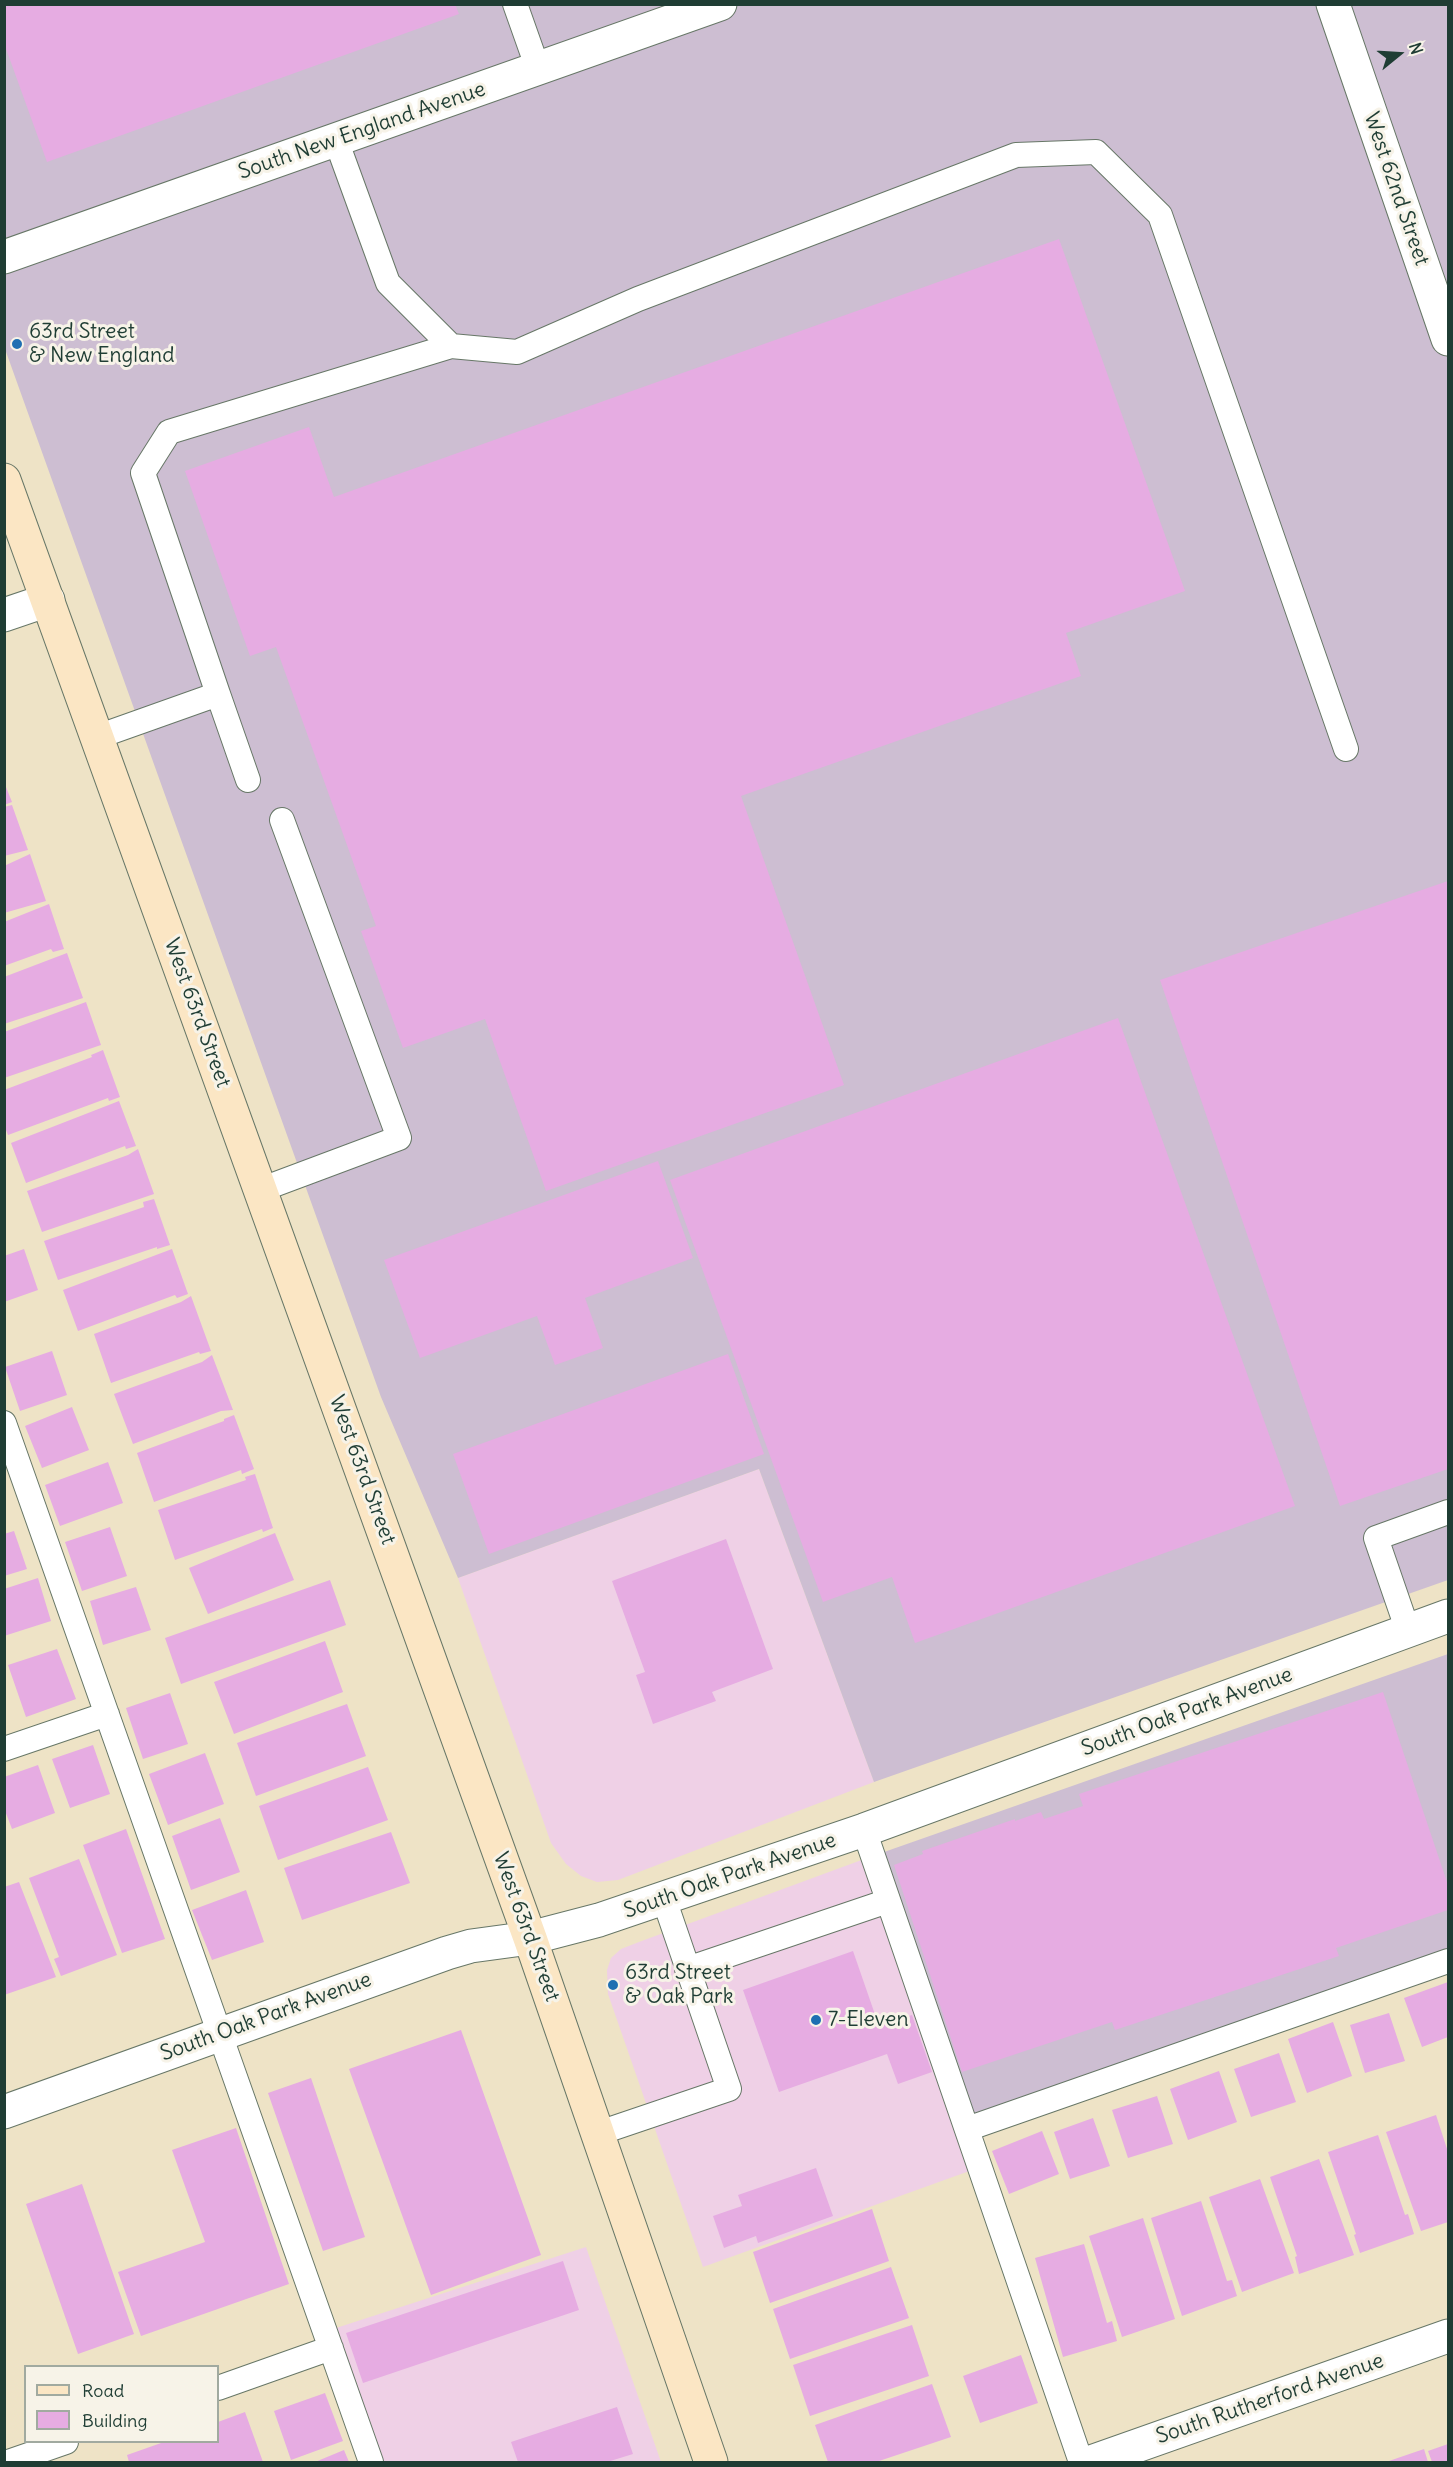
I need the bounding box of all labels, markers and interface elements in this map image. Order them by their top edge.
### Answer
north arrow [1369,24,1429,84]
text: N [1405,40,1427,57]
street label: South New England Avenue [235,77,489,185]
street label: West 62nd Street [1358,109,1434,269]
place label: 63rd Street & New England [29,319,175,369]
marker: 63rd Street & New England [10,337,24,351]
street label: West 63rd Street [158,935,236,1091]
street label: West 63rd Street [323,1392,401,1548]
street label: South Oak Park Avenue [1078,1662,1296,1762]
street label: South Oak Park Avenue [621,1828,839,1924]
street label: West 63rd Street [487,1849,565,2005]
place label: 63rd Street & Oak Park [625,1960,733,2010]
street label: South Oak Park Avenue [157,1967,375,2067]
marker: 63rd Street & Oak Park [606,1978,620,1992]
place label: 7-Eleven [828,2007,909,2033]
marker: 7-Eleven [809,2013,823,2027]
street label: South Rutherford Avenue [1153,2348,1387,2450]
legend [24,2365,219,2443]
text: Road [82,2379,124,2402]
text: Building [82,2409,147,2432]

